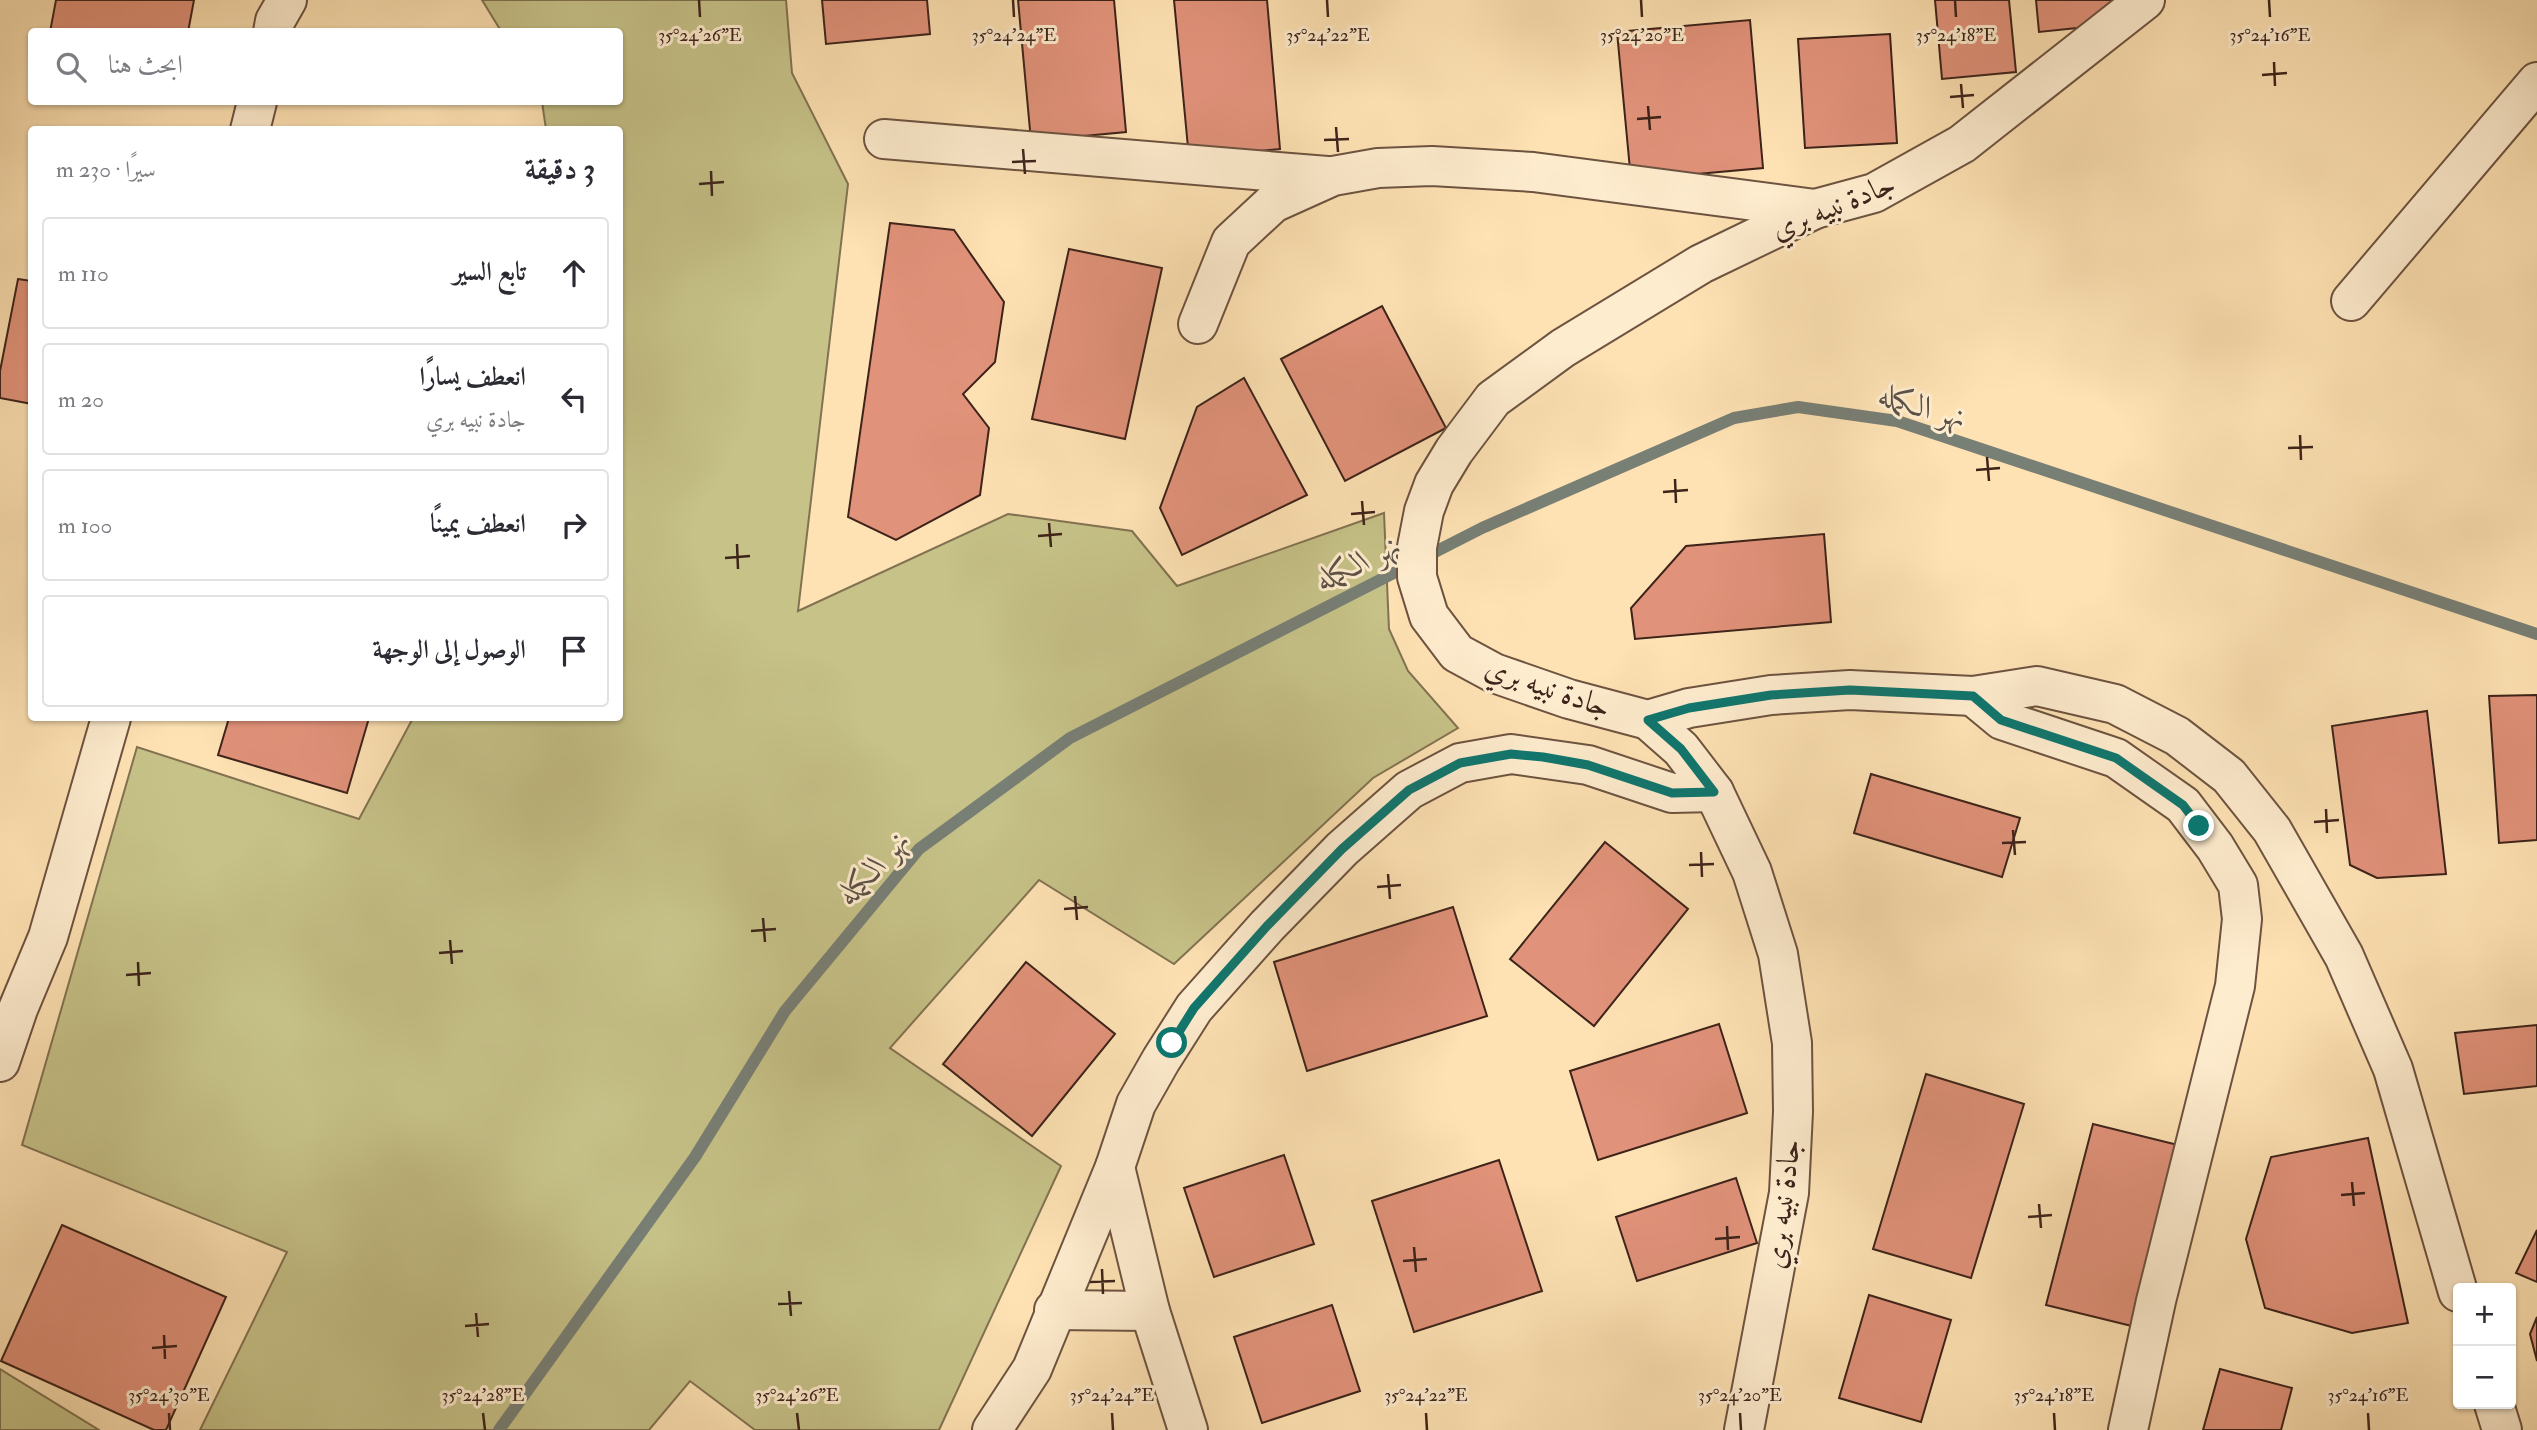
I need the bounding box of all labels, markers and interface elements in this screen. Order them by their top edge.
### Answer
text: 35°24'26"E [658,24,742,47]
text: 35°24'24"E [972,24,1056,47]
text: 35°24'22"E [1286,24,1370,47]
text: 35°24'20"E [1600,24,1684,47]
text: 35°24'18"E [1916,24,1996,47]
text: 35°24'16"E [2230,24,2310,47]
search box [28,28,623,105]
icon: search [52,48,90,86]
text: ابحث هنا [108,49,183,81]
text: 3 دقيقة [525,151,595,188]
text: سيرًا · 230 m [56,155,156,184]
street label: جادة نبيه بري [1766,165,1903,253]
icon: ahead [555,254,593,292]
text: تابع السير [453,256,526,288]
text: 110 m [58,259,109,288]
text: انعطف يسارًا [420,361,526,393]
water label: نهر الكمله [1874,376,1971,438]
icon: left [555,380,593,418]
text: 20 m [58,385,104,414]
text: جادة نبيه بري [426,405,526,434]
icon: right [555,506,593,544]
text: انعطف يمينًا [430,508,526,540]
text: 100 m [58,511,112,540]
water label: نهر الكمله [1309,525,1408,601]
icon: arrive [555,632,593,670]
text: الوصول إلى الوجهة [373,634,526,666]
street label: جادة نبيه بري [1478,649,1616,731]
route end [2183,810,2214,841]
water label: نهر الكمله [829,821,919,915]
route start [1156,1027,1187,1058]
street label: جادة نبيه بري [1756,1137,1814,1272]
map controls [2453,1283,2516,1409]
button: + [2453,1283,2516,1346]
button: − [2453,1346,2516,1409]
text: 35°24'30"E [128,1384,210,1407]
text: 35°24'28"E [441,1384,525,1407]
text: 35°24'26"E [755,1384,839,1407]
text: 35°24'24"E [1070,1384,1154,1407]
text: 35°24'22"E [1384,1384,1468,1407]
text: 35°24'20"E [1698,1384,1782,1407]
text: 35°24'18"E [2014,1384,2094,1407]
text: 35°24'16"E [2328,1384,2408,1407]

